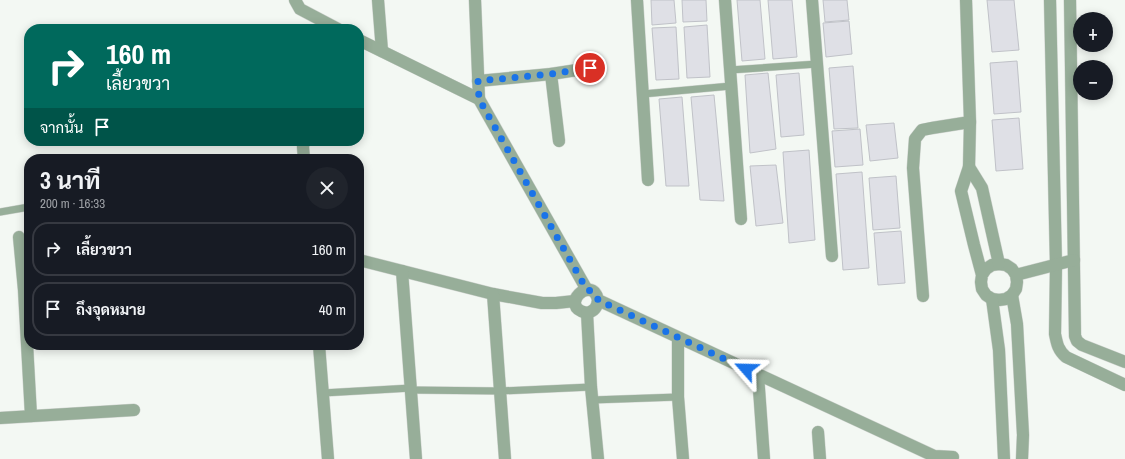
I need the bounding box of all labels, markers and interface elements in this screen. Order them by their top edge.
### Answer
map controls [1073,12,1113,100]
button: + [1073,12,1113,52]
text: 160 m [106,35,171,73]
icon: right [40,40,92,92]
pin [573,51,607,85]
icon: arrive [579,57,601,79]
button: − [1073,60,1113,100]
text: เลี้ยวขวา [106,71,170,96]
icon: arrive [91,116,113,138]
text: จากนั้น [40,117,83,138]
text: 3 นาที [40,164,101,196]
button: close [306,167,348,209]
text: 200 m · 16:33 [40,195,105,212]
icon: right [42,238,64,260]
text: เลี้ยวขวา [76,239,132,260]
text: 160 m [312,239,346,260]
icon: arrive [42,298,64,320]
text: ถึงจุดหมาย [76,299,146,320]
text: 40 m [319,299,346,320]
position arrow [725,348,767,390]

